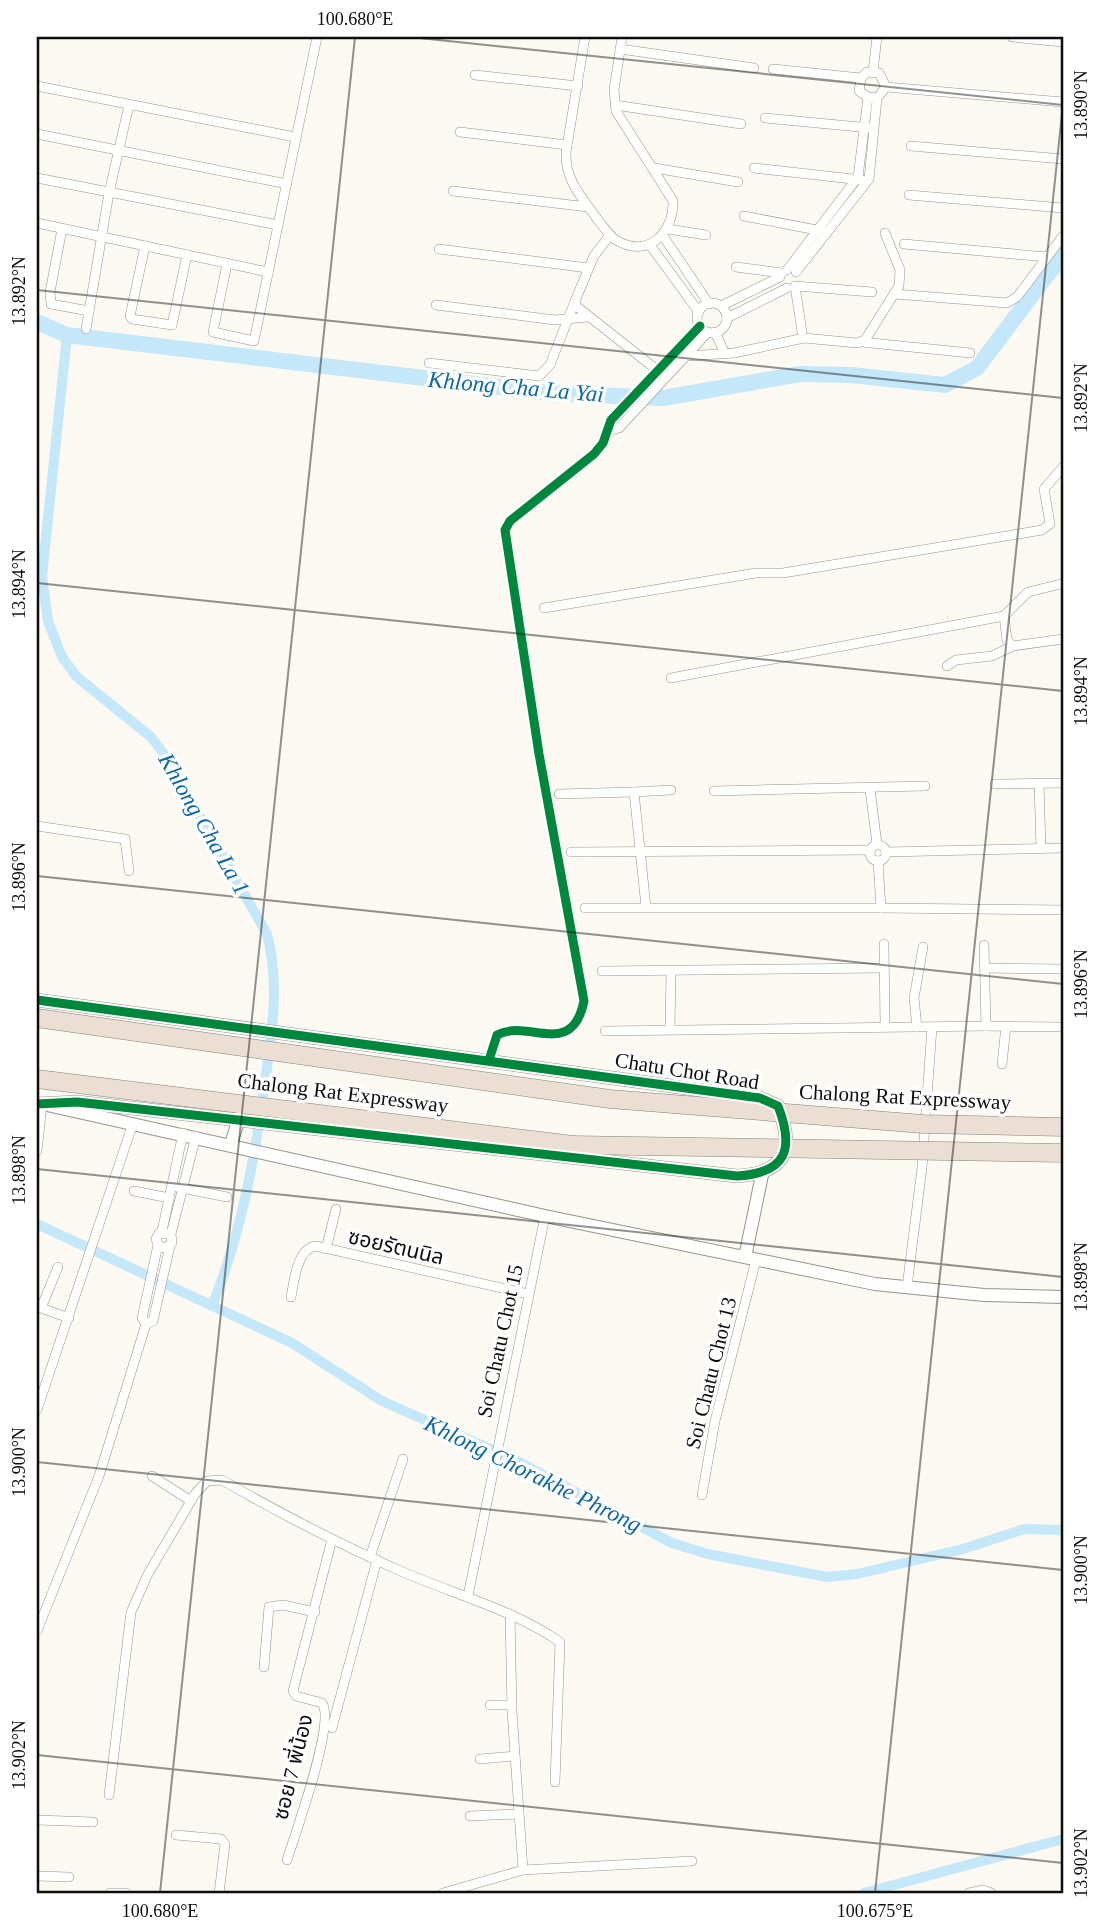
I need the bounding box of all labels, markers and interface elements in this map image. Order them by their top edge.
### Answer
text: 100.680°E [317,9,393,29]
text: 13.890°N [1071,70,1091,140]
text: 13.892°N [9,256,29,326]
text: 13.892°N [1071,363,1091,433]
water label: Khlong Cha La Yai [426,367,605,407]
text: 13.894°N [9,549,29,619]
text: 13.894°N [1071,656,1091,726]
water label: Khlong Cha La 1 [153,748,255,899]
text: 13.896°N [9,842,29,912]
text: 13.896°N [1071,949,1091,1019]
street label: Chatu Chot Road [613,1048,761,1094]
street label: Chalong Rat Expressway [236,1068,450,1118]
street label: Chalong Rat Expressway [798,1079,1012,1115]
text: 13.898°N [9,1135,29,1205]
street label: ซอยรัตนนิล [346,1224,446,1270]
text: 13.898°N [1071,1242,1091,1312]
street label: Soi Chatu Chot 15 [472,1262,528,1420]
street label: Soi Chatu Chot 13 [681,1295,741,1451]
water label: Khlong Chorakhe Phrong [420,1410,645,1537]
text: 13.900°N [9,1427,29,1497]
text: 13.900°N [1071,1535,1091,1605]
street label: ซอย 7 พี่น้อง [265,1711,318,1822]
text: 13.902°N [9,1720,29,1790]
text: 13.902°N [1071,1828,1091,1898]
text: 100.680°E [122,1901,198,1921]
text: 100.675°E [837,1901,913,1921]

